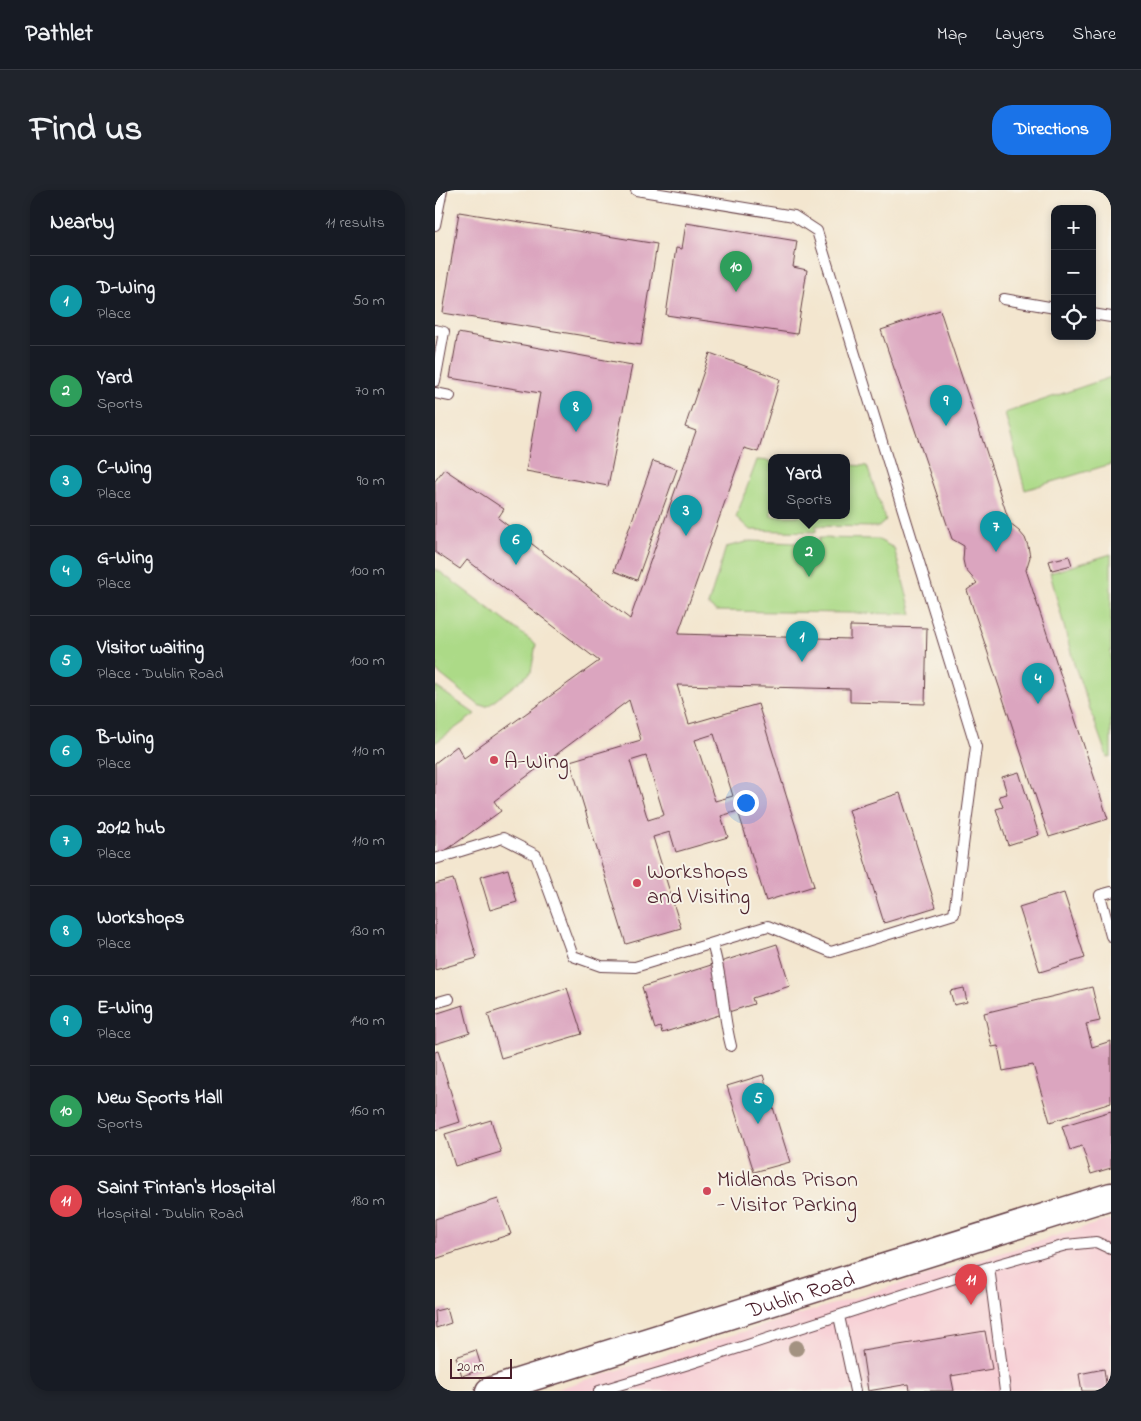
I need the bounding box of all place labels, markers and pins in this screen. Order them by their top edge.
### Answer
pin: 10 [720,251,752,292]
pin: 9 [930,385,962,426]
pin: 8 [560,391,592,432]
pin: 3 [670,495,702,536]
pin: 7 [980,511,1012,552]
pin: 6 [500,524,532,565]
pin: 2 [793,536,825,577]
pin: 1 [786,621,818,662]
pin: 4 [1022,663,1054,704]
place label: A-Wing [504,747,569,780]
marker: A-Wing [488,754,500,766]
place label: Workshops and Visiting [647,857,750,915]
marker: Workshops and Visiting [631,877,643,889]
pin: 5 [742,1083,774,1124]
place label: Midlands Prison - Visitor Parking [717,1165,858,1223]
marker: Midlands Prison - Visitor Parking [701,1185,713,1197]
pin: 11 [955,1264,987,1305]

